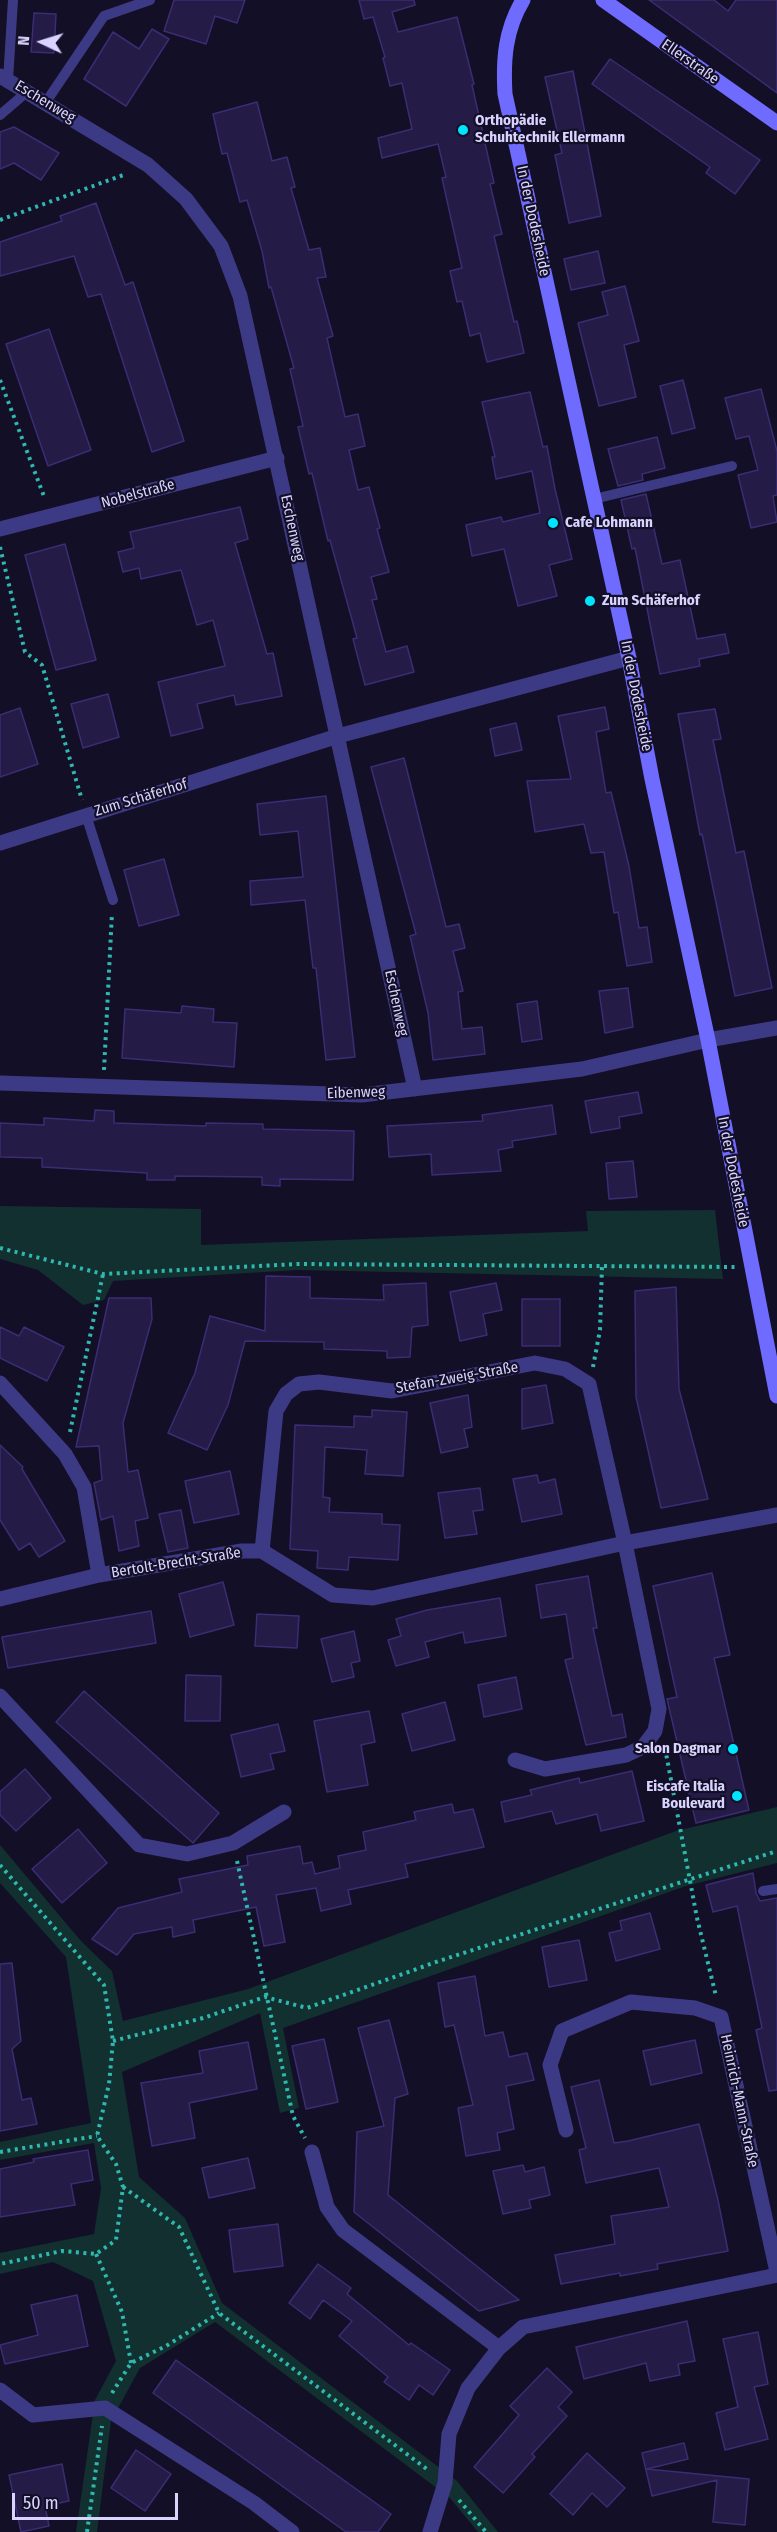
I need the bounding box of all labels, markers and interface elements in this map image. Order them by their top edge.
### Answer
north arrow [12,12,72,72]
text: N [14,35,33,46]
street label: Ellerstraße [658,36,722,88]
street label: Eschenweg [12,77,78,127]
place label: Orthopädie Schuhtechnik Ellermann [475,112,625,147]
marker: Orthopädie Schuhtechnik Ellermann [456,123,470,137]
street label: In der Dodesheide [512,164,554,278]
street label: Nobelstraße [99,476,177,512]
street label: Eschenweg [276,493,308,563]
place label: Cafe Lohmann [565,514,653,532]
marker: Cafe Lohmann [546,516,560,530]
place label: Zum Schäferhof [602,592,700,610]
marker: Zum Schäferhof [583,594,597,608]
street label: In der Dodesheide [616,639,656,753]
street label: Zum Schäferhof [92,775,190,821]
street label: Eschenweg [380,968,412,1038]
street label: Eibenweg [327,1083,385,1103]
street label: In der Dodesheide [713,1115,753,1229]
street label: Stefan-Zweig-Straße [394,1358,520,1398]
street label: Bertolt-Brecht-Straße [110,1544,242,1582]
place label: Salon Dagmar [635,1740,721,1758]
marker: Salon Dagmar [726,1742,740,1756]
place label: Eiscafe Italia Boulevard [646,1778,725,1813]
marker: Eiscafe Italia Boulevard [730,1789,744,1803]
street label: Heinrich-Mann-Straße [716,2033,762,2169]
scale bar [15,2481,182,2519]
text: 50 m [23,2492,59,2514]

